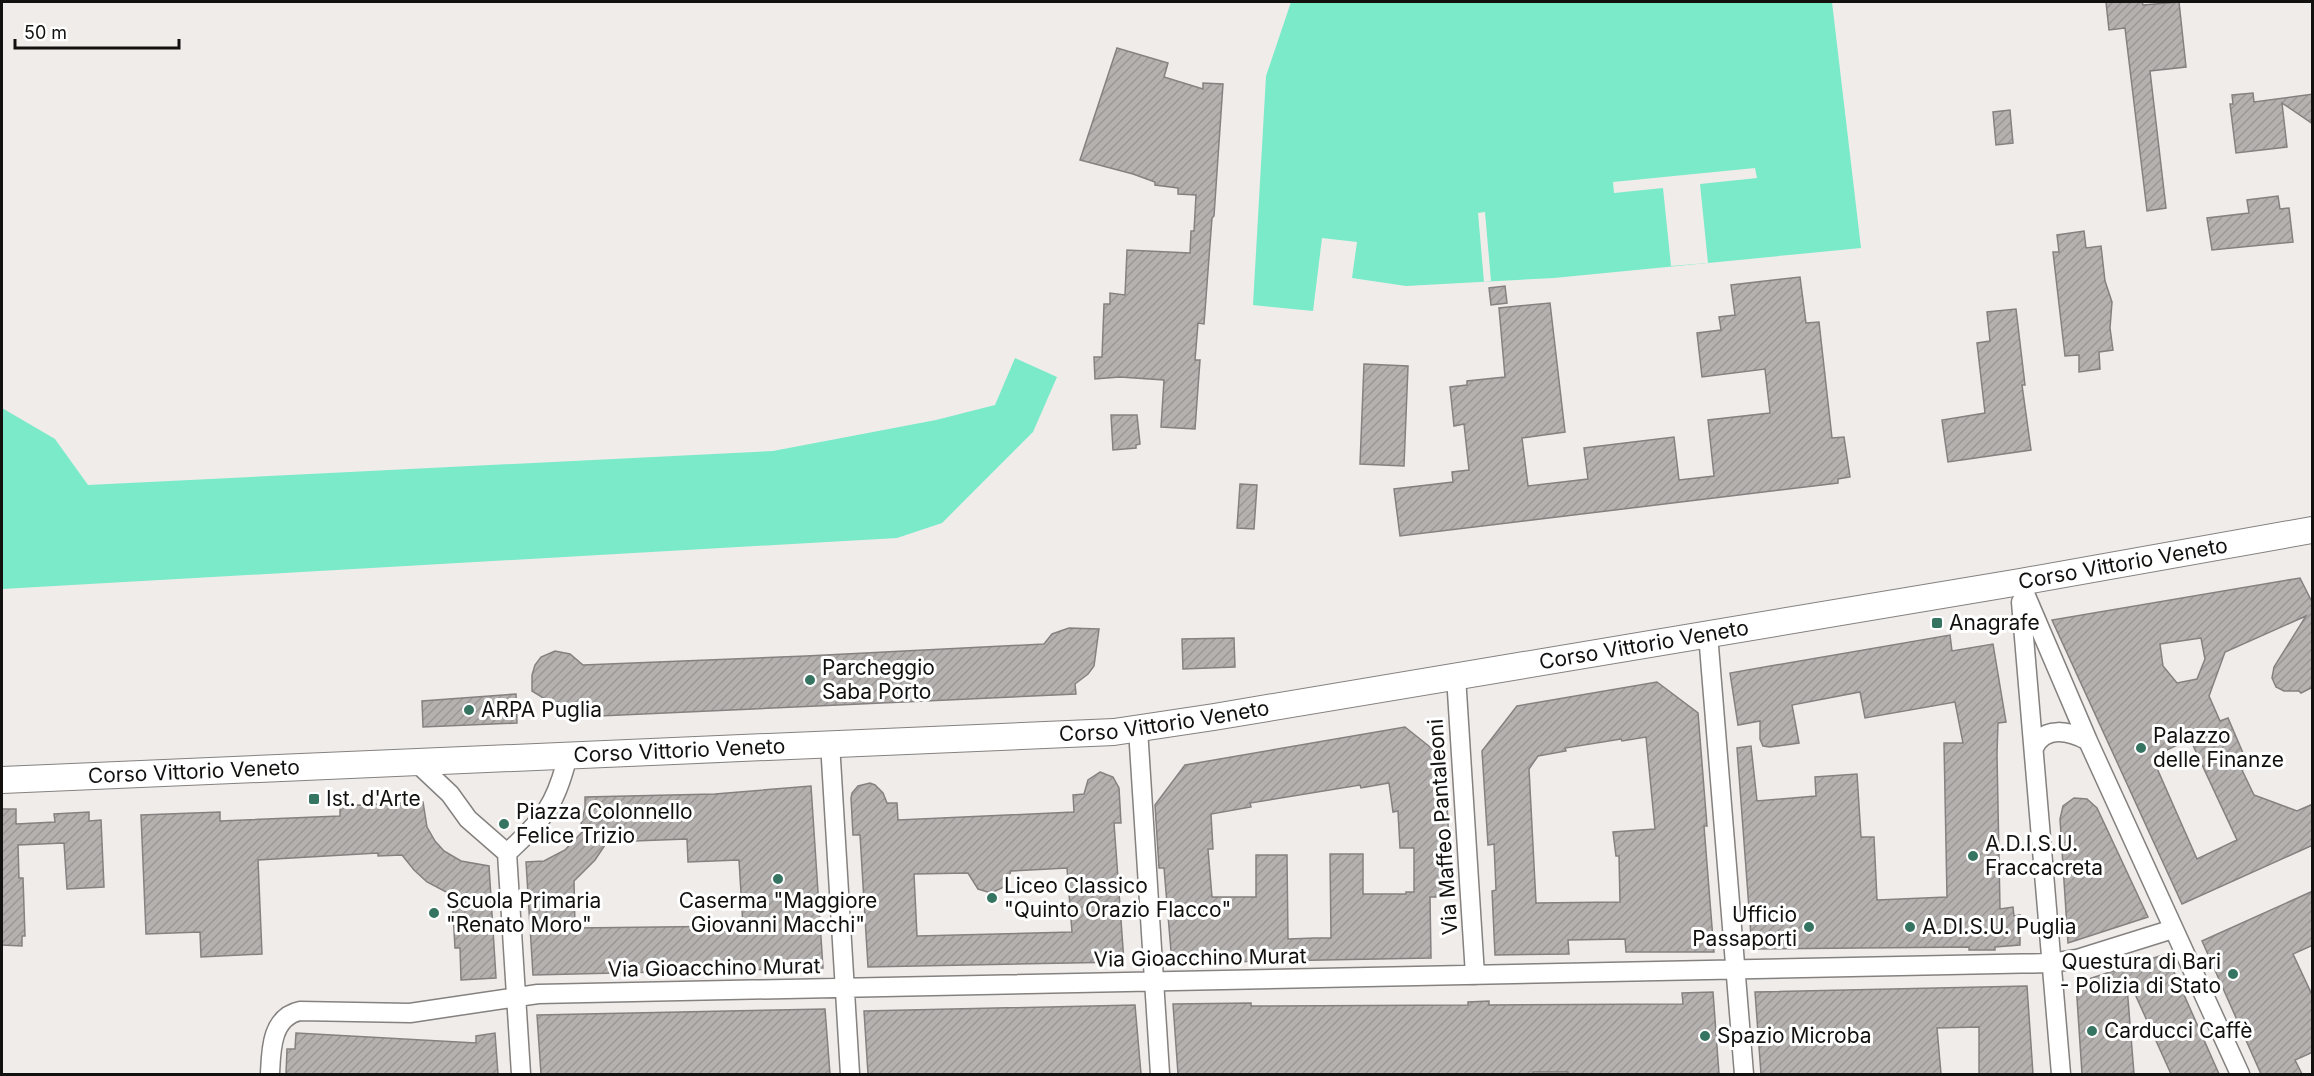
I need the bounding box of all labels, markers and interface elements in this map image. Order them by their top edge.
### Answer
scale bar [15,12,178,50]
text: 50 m [24,22,67,43]
street label: Corso Vittorio Veneto [2016,532,2230,594]
place label: Anagrafe [1949,610,2040,635]
street label: Corso Vittorio Veneto [1537,615,1750,674]
marker: Anagrafe [1930,616,1944,630]
place label: Parcheggio Saba Porto [822,655,935,704]
marker: Parcheggio Saba Porto [803,673,817,687]
street label: Corso Vittorio Veneto [1058,695,1271,746]
place label: ARPA Puglia [481,697,602,722]
marker: ARPA Puglia [462,703,476,717]
street label: Via Maffeo Pantaleoni [1422,718,1463,936]
place label: Palazzo delle Finanze [2153,723,2284,772]
street label: Corso Vittorio Veneto [573,733,786,767]
marker: Palazzo delle Finanze [2134,741,2148,755]
street label: Corso Vittorio Veneto [87,754,300,788]
place label: Ist. d'Arte [326,786,421,811]
marker: Ist. d'Arte [307,792,321,806]
place label: Piazza Colonnello Felice Trizio [516,799,693,848]
marker: Piazza Colonnello Felice Trizio [497,817,511,831]
place label: A.D.I.S.U. Fraccacreta [1985,831,2103,880]
marker: A.D.I.S.U. Fraccacreta [1966,849,1980,863]
marker: Caserma "Maggiore Giovanni Macchi" [771,872,785,886]
place label: Liceo Classico "Quinto Orazio Flacco" [1004,873,1231,922]
place label: Scuola Primaria "Renato Moro" [446,888,601,937]
place label: Caserma "Maggiore Giovanni Macchi" [679,888,877,937]
marker: Liceo Classico "Quinto Orazio Flacco" [985,891,999,905]
place label: Ufficio Passaporti [1692,902,1797,951]
marker: Scuola Primaria "Renato Moro" [427,906,441,920]
place label: A.DI.S.U. Puglia [1922,914,2076,939]
marker: Ufficio Passaporti [1802,920,1816,934]
marker: A.DI.S.U. Puglia [1903,920,1917,934]
street label: Via Gioacchino Murat [1093,943,1307,972]
place label: Questura di Bari - Polizia di Stato [2060,949,2221,998]
street label: Via Gioacchino Murat [607,953,821,982]
marker: Questura di Bari - Polizia di Stato [2226,967,2240,981]
place label: Carducci Caffè [2104,1018,2252,1043]
place label: Spazio Microba [1717,1023,1872,1048]
marker: Carducci Caffè [2085,1024,2099,1038]
marker: Spazio Microba [1698,1029,1712,1043]

